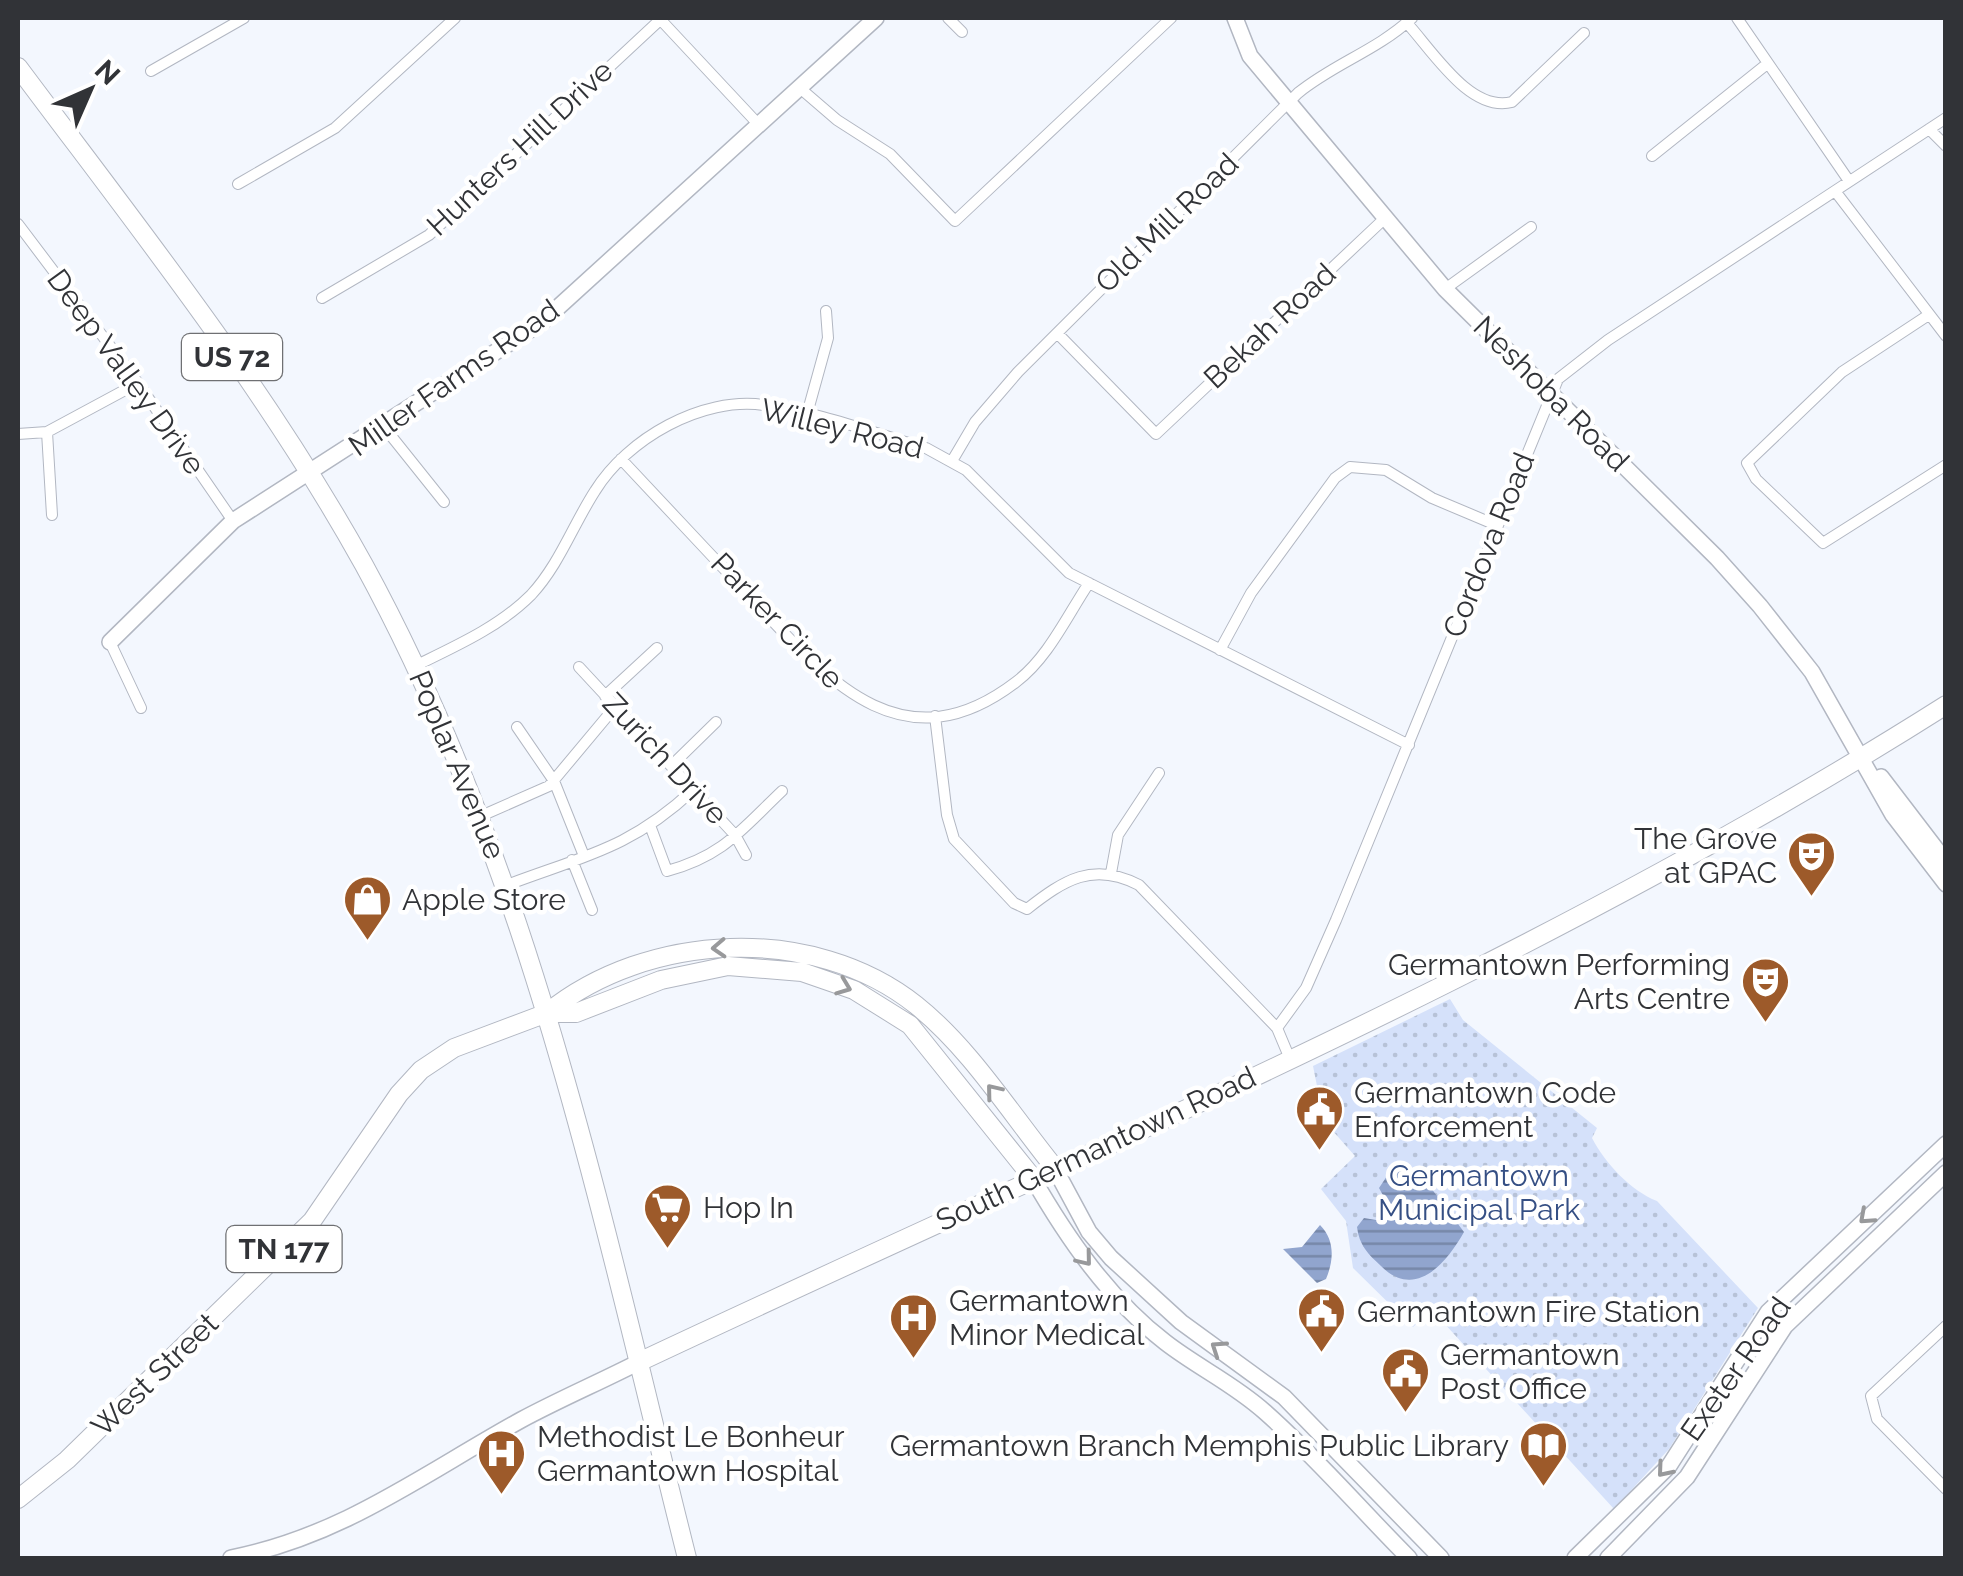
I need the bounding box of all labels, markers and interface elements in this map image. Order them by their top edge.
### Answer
north arrow [40,40,140,140]
text: N [88,53,127,92]
street label: Hunters Hill Drive [420,53,620,243]
street label: Old Mill Road [1088,146,1245,299]
street label: Bekah Road [1197,256,1343,395]
street label: Deep Valley Drive [40,262,213,481]
street label: Miller Farms Road [342,292,566,463]
street label: Neshoba Road [1467,309,1636,478]
road number: US 72 [182,334,282,380]
street label: Willey Road [757,391,927,466]
street label: Cordova Road [1436,447,1541,642]
street label: Parker Circle [704,546,851,696]
street label: Poplar Avenue [402,665,513,864]
street label: Zurich Drive [596,686,735,831]
place label: The Grove at GPAC [1634,821,1777,890]
theatre icon: The Grove at GPAC [1786,830,1838,898]
shop icon: Apple Store [341,874,393,942]
place label: Apple Store [402,882,566,917]
one-way arrow [711,937,727,958]
place label: Germantown Performing Arts Centre [1388,947,1730,1016]
theatre icon: Germantown Performing Arts Centre [1739,956,1791,1024]
one-way arrow [834,975,851,996]
street label: South Germantown Road [930,1059,1261,1238]
place label: Germantown Code Enforcement [1354,1075,1616,1144]
public building icon: Germantown Code Enforcement [1293,1084,1345,1152]
one-way arrow [987,1085,1005,1103]
park label: Germantown Municipal Park [1378,1158,1580,1227]
supermarket icon: Hop In [642,1182,694,1250]
place label: Hop In [703,1190,794,1225]
one-way arrow [1859,1206,1878,1224]
road number: TN 177 [226,1226,342,1272]
one-way arrow [1073,1247,1091,1265]
place label: Germantown Minor Medical [949,1283,1145,1352]
public building icon: Germantown Fire Station [1296,1286,1348,1354]
street label: Exeter Road [1673,1290,1798,1447]
hospital icon: Germantown Minor Medical [888,1292,940,1360]
place label: Germantown Fire Station [1357,1294,1700,1329]
street label: West Street [84,1306,225,1444]
place label: Germantown Post Office [1440,1337,1620,1406]
one-way arrow [1211,1342,1230,1360]
public building icon: Germantown Post Office [1379,1346,1431,1414]
place label: Methodist Le Bonheur Germantown Hospital [537,1419,845,1488]
library icon: Germantown Branch Memphis Public Library [1518,1420,1570,1488]
hospital icon: Methodist Le Bonheur Germantown Hospital [476,1428,528,1496]
place label: Germantown Branch Memphis Public Library [890,1428,1509,1463]
one-way arrow [1658,1458,1676,1476]

